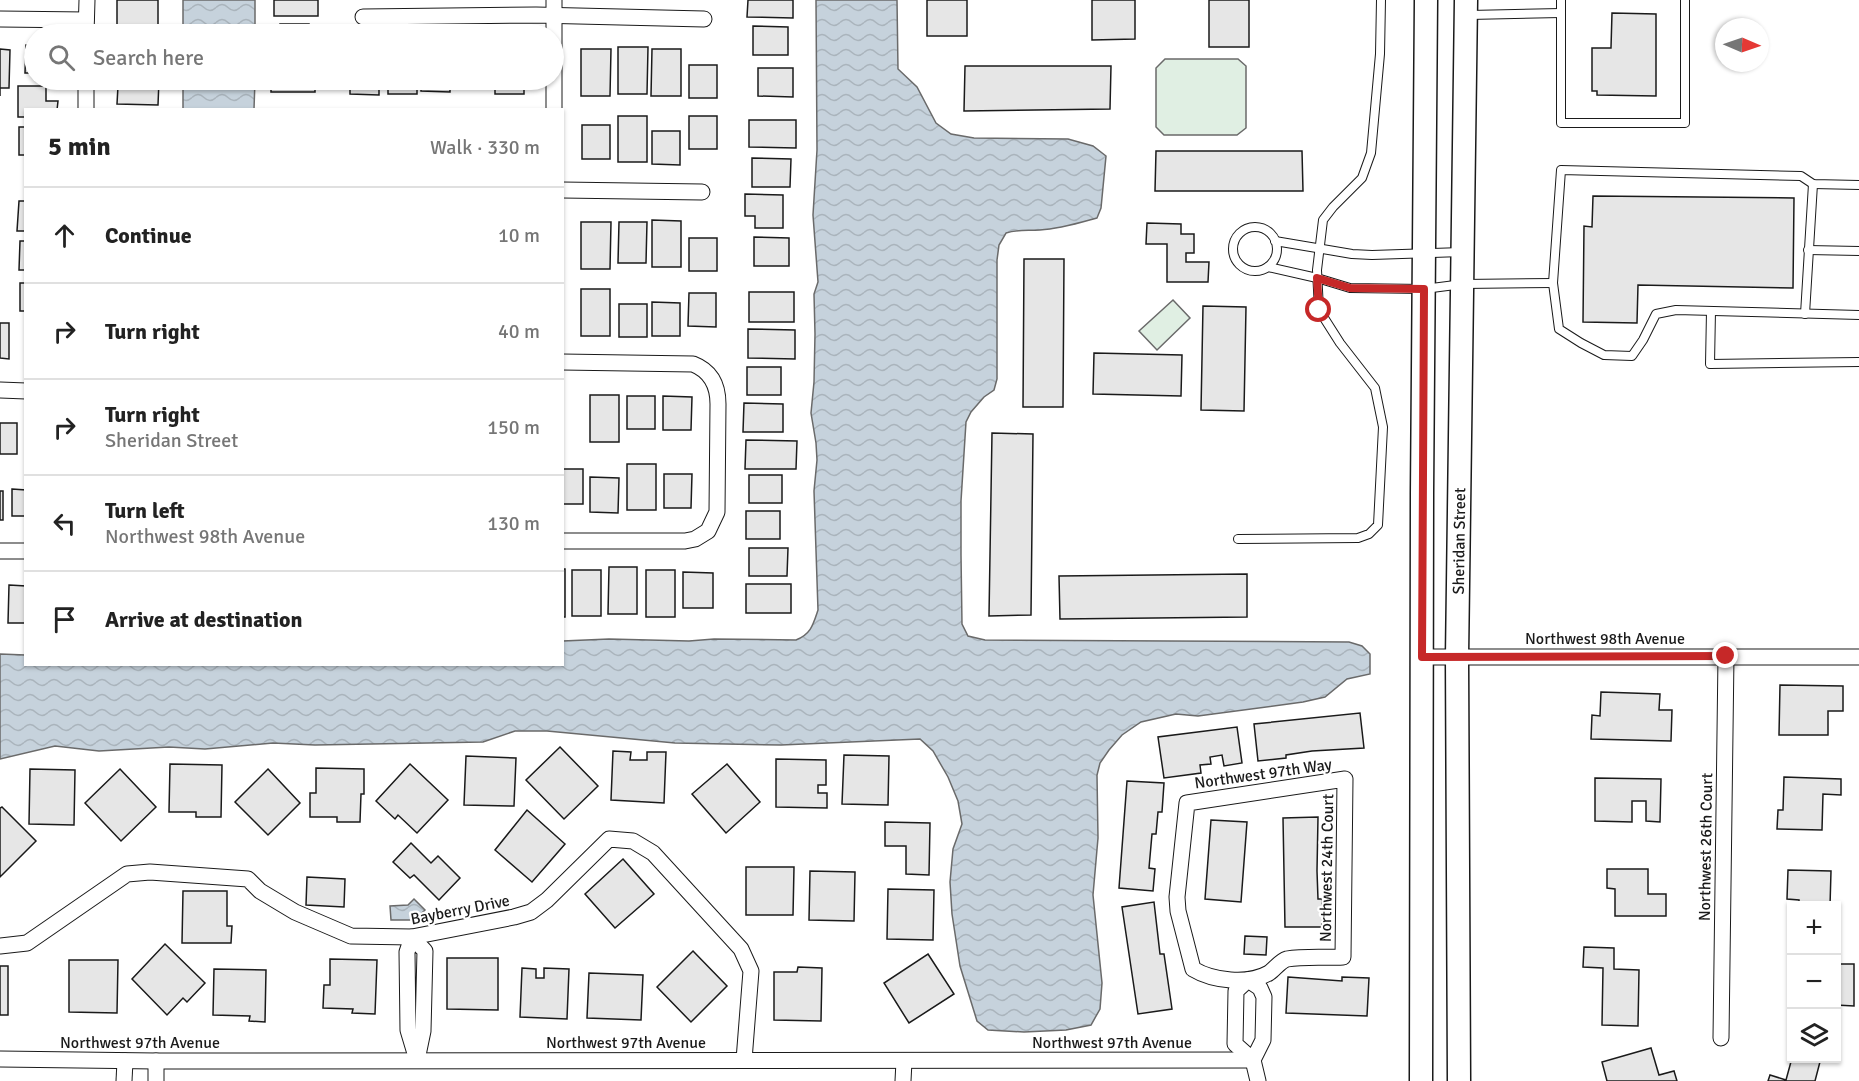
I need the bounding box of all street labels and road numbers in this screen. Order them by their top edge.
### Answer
street label: Sheridan Street [1449,487,1470,595]
street label: Northwest 98th Avenue [1525,629,1685,649]
street label: Northwest 97th Way [1193,754,1334,794]
street label: Northwest 26th Court [1695,772,1717,921]
street label: Northwest 24th Court [1316,793,1338,942]
street label: Bayberry Drive [409,891,511,929]
street label: Northwest 97th Avenue [60,1033,220,1053]
street label: Northwest 97th Avenue [546,1033,706,1053]
street label: Northwest 97th Avenue [1032,1033,1192,1053]

